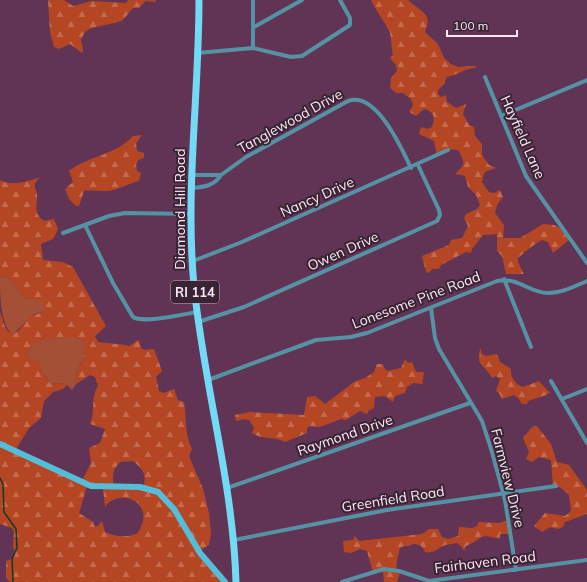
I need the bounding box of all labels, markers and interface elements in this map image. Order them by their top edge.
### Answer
scale bar [447,12,517,38]
text: 100 m [453,18,488,33]
street label: Tanglewood Drive [234,85,346,157]
street label: Hayfield Lane [497,92,549,182]
street label: Diamond Hill Road [171,148,189,270]
street label: Nancy Drive [277,173,357,221]
street label: Owen Drive [305,227,381,275]
street label: Lonesome Pine Road [349,267,483,333]
road number: RI 114 [171,281,219,303]
street label: Raymond Drive [295,410,395,460]
street label: Farmview Drive [487,427,529,529]
street label: Greenfield Road [340,482,446,516]
street label: Fairhaven Road [433,547,537,577]

